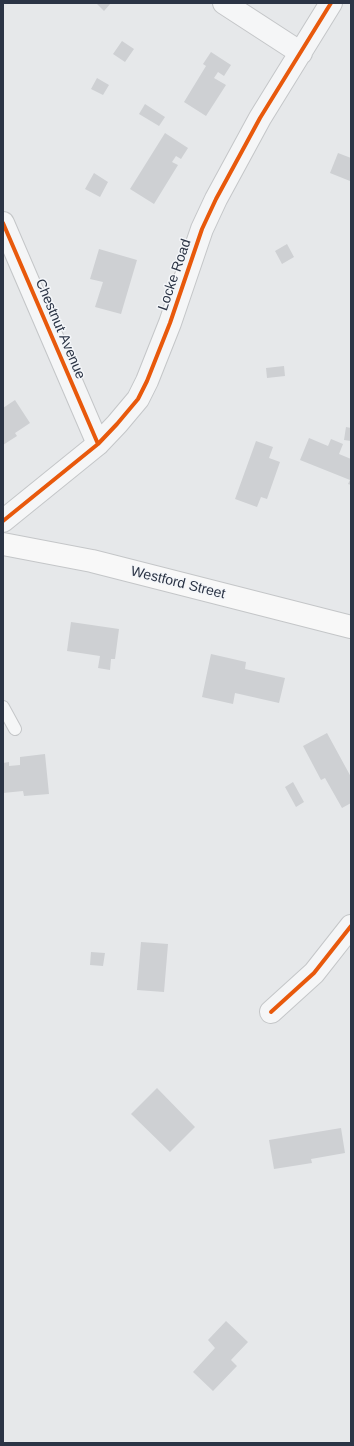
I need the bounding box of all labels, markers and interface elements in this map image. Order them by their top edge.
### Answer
street label: Locke Road [155,237,195,313]
street label: Chestnut Avenue [31,276,89,382]
street label: Westford Street [129,563,227,603]

